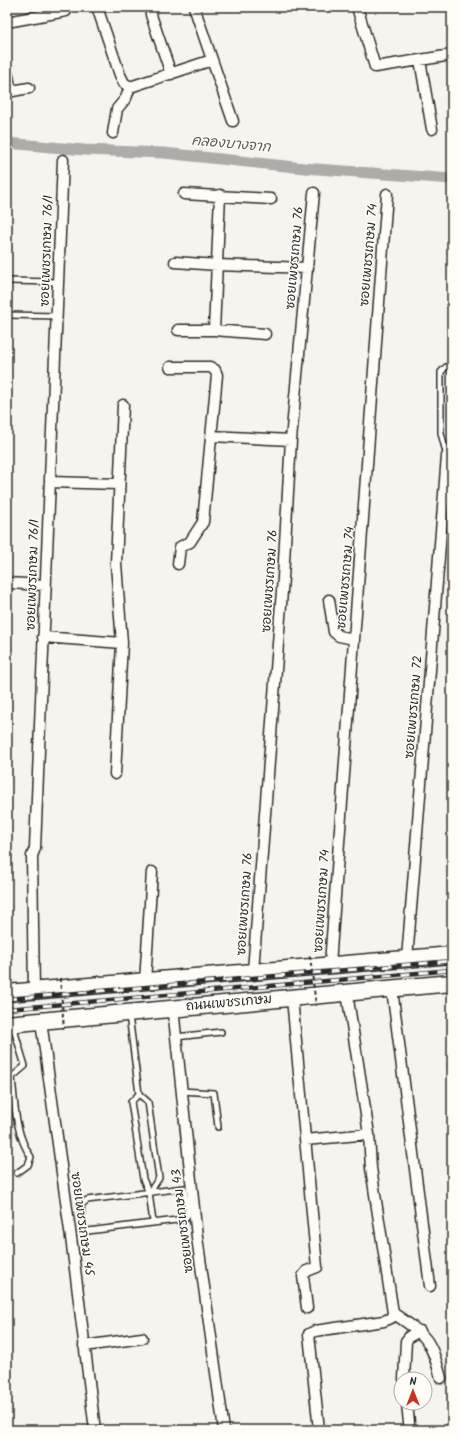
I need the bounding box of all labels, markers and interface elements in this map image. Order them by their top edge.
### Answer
water label: คลองบางจาก [191,130,272,159]
street label: ซอยเพชรเกษม 76/1 [35,195,59,307]
street label: ซอยเพชรเกษม 74 [354,203,384,307]
street label: ซอยเพชรเกษม 76 [280,206,310,310]
street label: ซอยเพชรเกษม 76/1 [21,519,45,631]
street label: ซอยเพชรเกษม 74 [331,526,361,630]
street label: ซอยเพชรเกษม 76 [256,529,284,633]
street label: ซอยเพชรเกษม 72 [399,654,429,760]
street label: ซอยเพชรเกษม 74 [308,849,336,953]
street label: ซอยเพชรเกษม 76 [231,852,259,956]
street label: ถนนเพชรเกษม [185,989,273,1017]
street label: ซอยเพชรเกษม 43 [166,1168,200,1274]
street label: ซอยเพชรเกษม 45 [64,1171,100,1278]
north arrow [393,1371,433,1411]
text: N [410,1373,417,1391]

